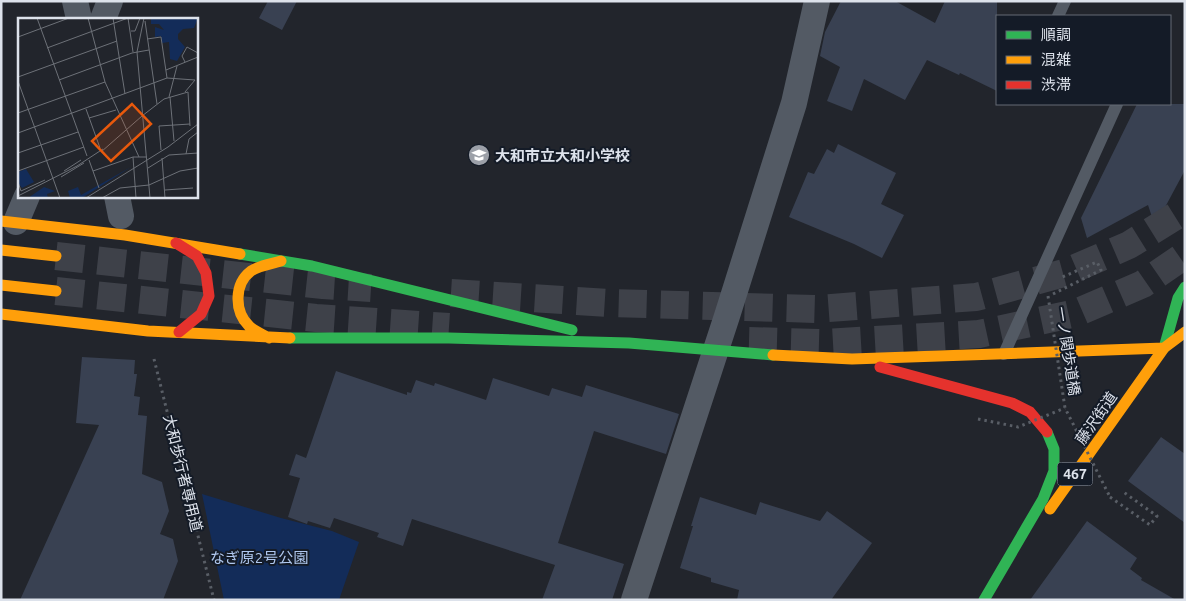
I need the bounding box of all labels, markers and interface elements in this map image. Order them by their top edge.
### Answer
legend [996,15,1171,105]
inset map [18,18,198,198]
text: 順調 [1041,26,1071,43]
text: 混雑 [1041,51,1071,68]
text: 渋滞 [1041,76,1071,93]
school or university icon: 大和市立大和小学校 [467,143,491,167]
place label: 大和市立大和小学校 [495,147,630,164]
street label: 一ノ関歩道橋 [1053,305,1083,397]
street label: 藤沢街道 [1072,389,1120,447]
street label: 大和歩行者専用道 [160,413,206,533]
road number: 467 [1058,462,1092,486]
park label: なぎ原2号公園 [210,549,308,566]

